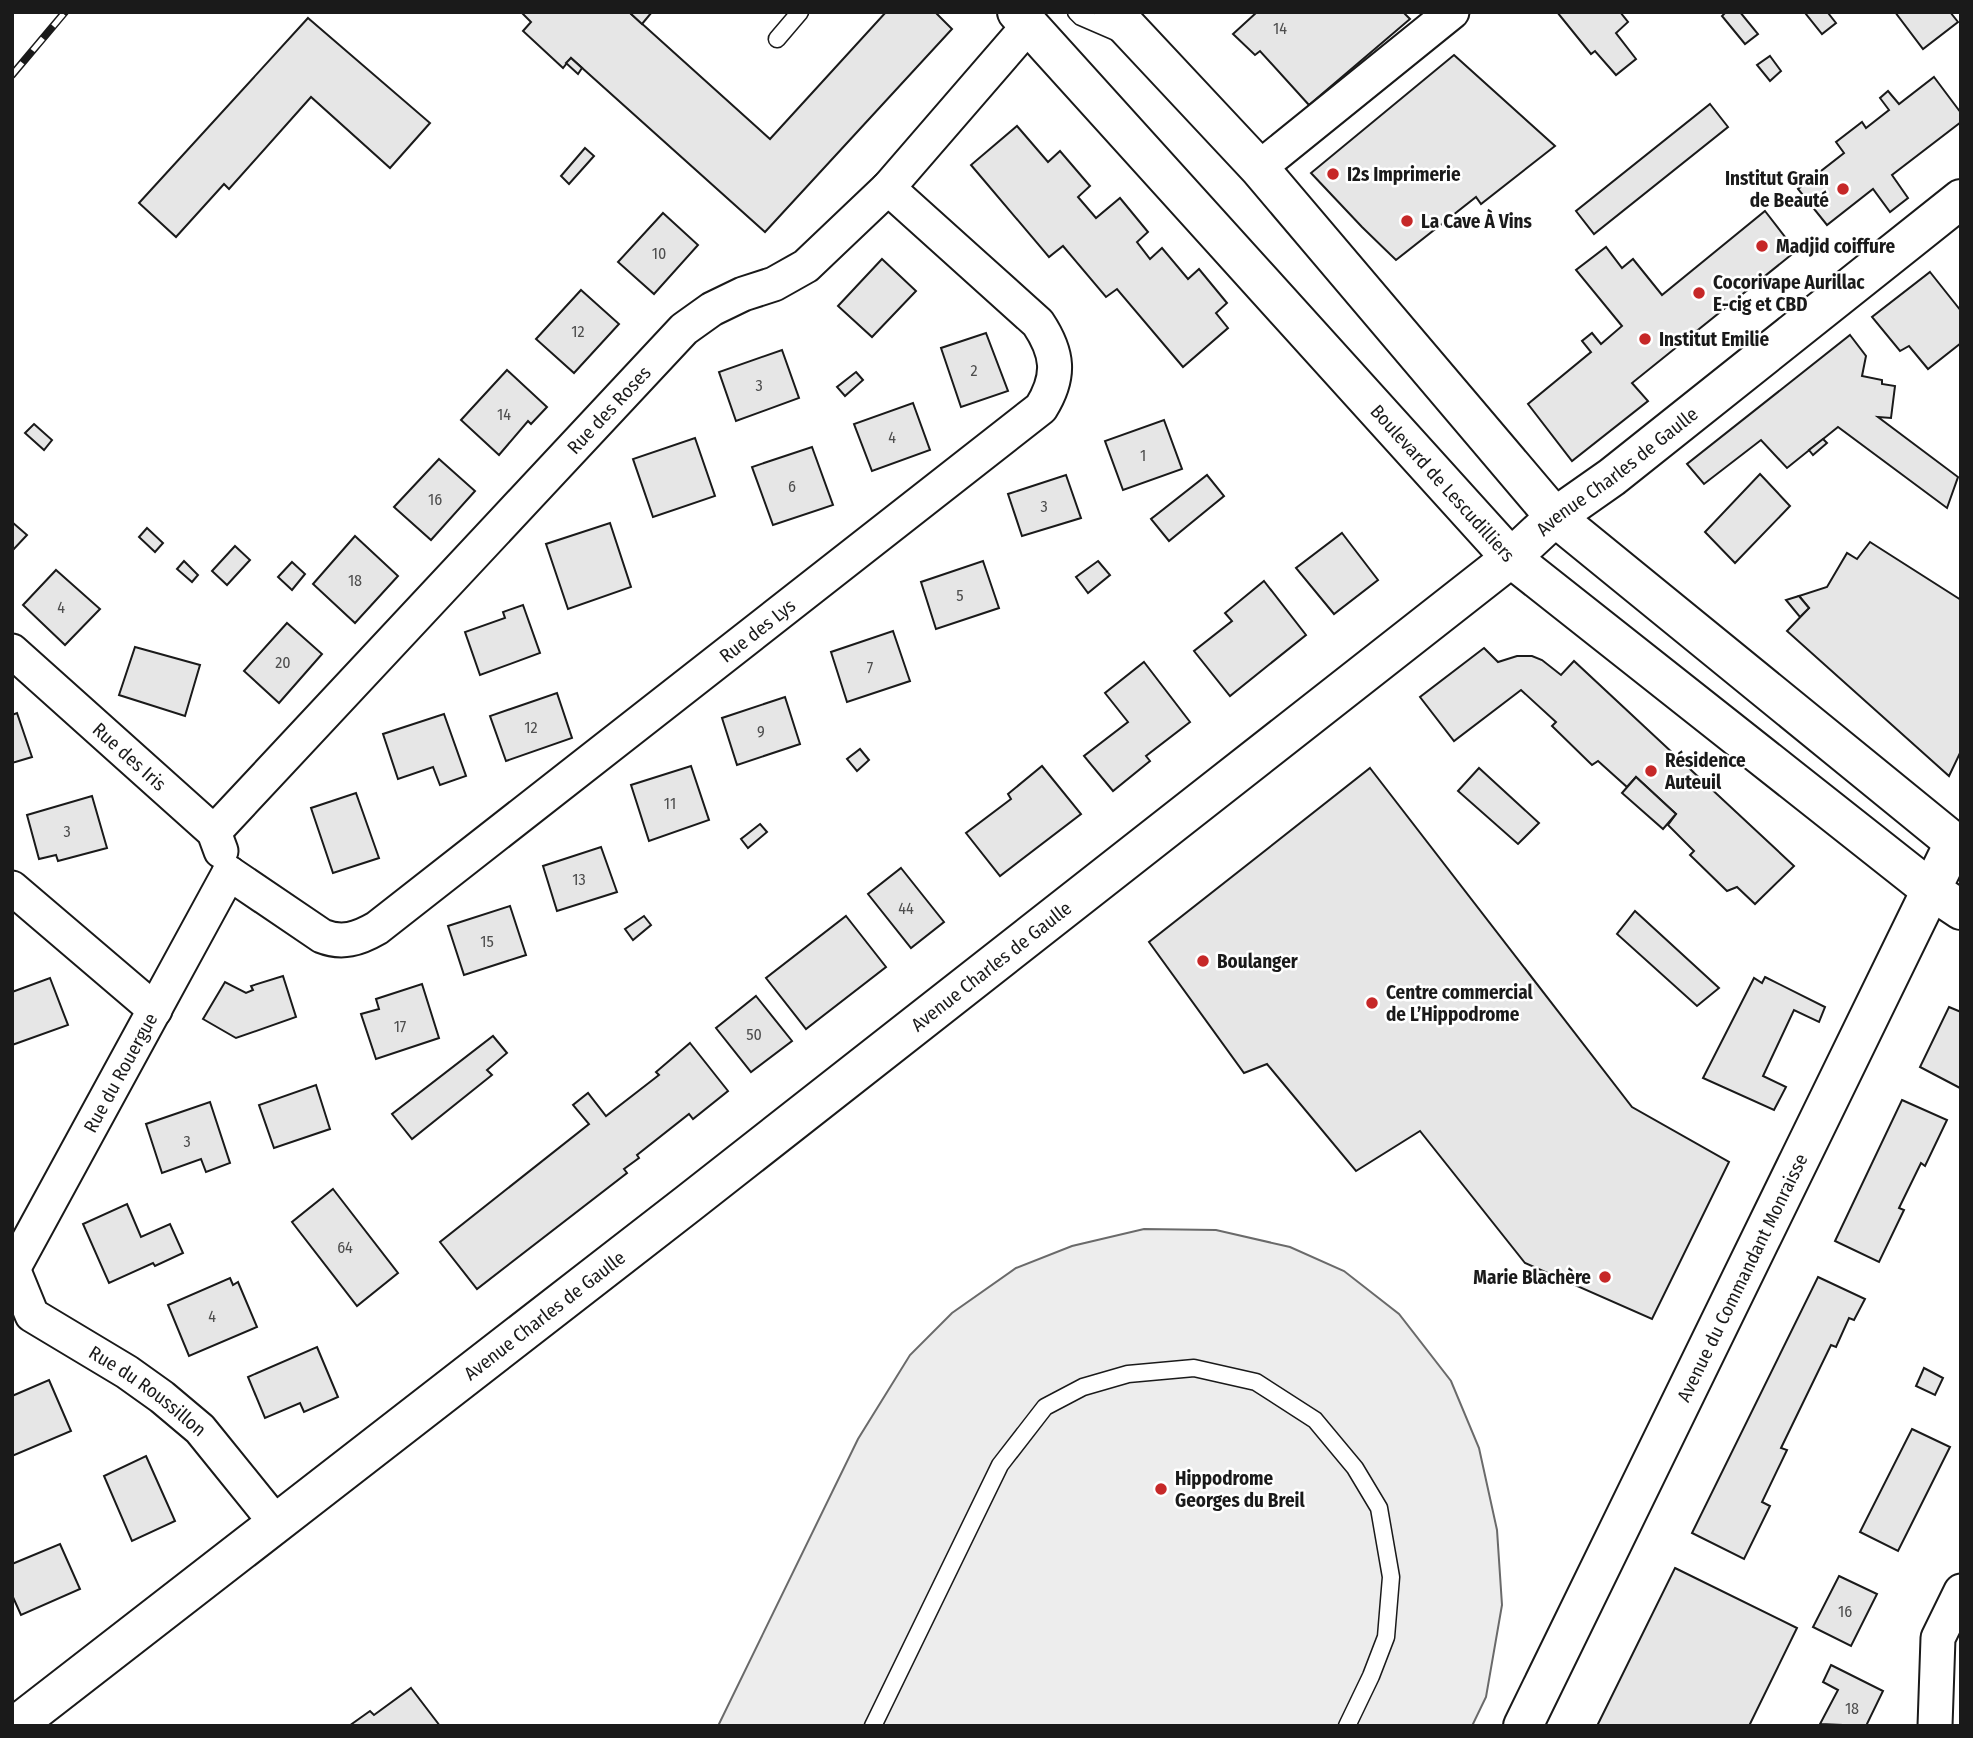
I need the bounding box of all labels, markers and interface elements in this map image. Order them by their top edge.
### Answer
house number: 14 [1273,19,1287,38]
place label: I2s Imprimerie [1347,163,1461,186]
marker: I2s Imprimerie [1325,166,1341,182]
place label: Institut Grain de Beauté [1725,167,1829,212]
marker: Institut Grain de Beauté [1835,181,1851,197]
place label: La Cave À Vins [1421,208,1533,233]
marker: La Cave À Vins [1399,213,1415,229]
place label: Madjid coiffure [1776,235,1895,258]
marker: Madjid coiffure [1754,238,1770,254]
house number: 10 [652,244,666,263]
place label: Cocorivape Aurillac E-cig et CBD [1713,271,1865,316]
marker: Cocorivape Aurillac E-cig et CBD [1691,285,1707,301]
house number: 12 [571,322,585,341]
place label: Institut Emilie [1659,328,1770,351]
marker: Institut Emilie [1637,331,1653,347]
street label: Rue des Roses [562,361,655,458]
house number: 2 [970,361,978,380]
house number: 3 [755,376,763,395]
street label: Boulevard de Lescudilliers [1366,399,1520,566]
street label: Avenue Charles de Gaulle [1531,402,1702,540]
house number: 14 [497,405,511,424]
house number: 4 [888,428,896,447]
house number: 1 [1140,446,1146,465]
house number: 6 [788,477,796,496]
house number: 16 [428,490,442,509]
house number: 3 [1040,497,1048,516]
house number: 18 [348,571,362,590]
house number: 5 [956,586,964,605]
street label: Rue des Lys [715,594,800,667]
house number: 4 [57,598,65,617]
house number: 20 [275,653,291,672]
house number: 7 [867,658,874,677]
street label: Rue des Iris [88,718,171,795]
house number: 12 [524,718,538,737]
house number: 9 [757,722,765,741]
place label: Résidence Auteuil [1664,749,1746,794]
marker: Résidence Auteuil [1643,763,1659,779]
house number: 11 [664,794,676,813]
house number: 3 [63,822,71,841]
house number: 13 [572,870,586,889]
street label: Avenue Charles de Gaulle [906,896,1076,1036]
house number: 44 [898,899,914,918]
house number: 15 [480,932,494,951]
place label: Boulanger [1217,950,1299,973]
marker: Boulanger [1195,953,1211,969]
place label: Centre commercial de L’Hippodrome [1386,981,1533,1026]
marker: Centre commercial de L’Hippodrome [1364,995,1380,1011]
street label: Rue du Rouergue [78,1009,162,1136]
house number: 17 [394,1017,407,1036]
house number: 50 [746,1025,762,1044]
house number: 3 [183,1132,191,1151]
street label: Avenue du Commandant Monraisse [1672,1150,1812,1405]
house number: 64 [337,1238,353,1257]
street label: Avenue Charles de Gaulle [459,1246,629,1385]
place label: Marie Blachère [1473,1266,1591,1289]
marker: Marie Blachère [1597,1269,1613,1285]
house number: 4 [208,1307,216,1326]
street label: Rue du Roussillon [85,1340,211,1441]
place label: Hippodrome Georges du Breil [1175,1467,1305,1512]
marker: Hippodrome Georges du Breil [1153,1481,1169,1497]
house number: 16 [1838,1602,1852,1621]
house number: 18 [1845,1699,1859,1718]

